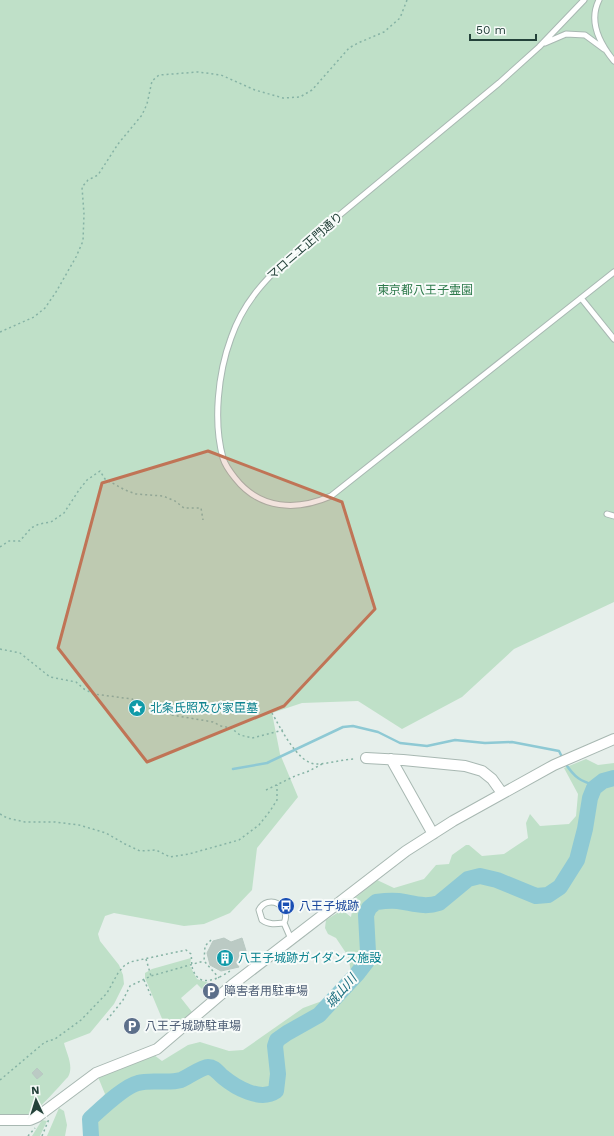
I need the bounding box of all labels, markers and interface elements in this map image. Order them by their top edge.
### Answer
scale bar [470,16,536,42]
text: 50 m [476,23,506,37]
street label: マロニエ正門通り [264,209,346,283]
park label: 東京都八王子霊園 [377,283,473,297]
place icon: 北条氏照及び家臣墓 [127,698,147,718]
place label: 北条氏照及び家臣墓 [150,701,258,715]
bus stop icon: 八王子城跡 [276,896,296,916]
place label: 八王子城跡 [299,899,359,913]
building icon: 八王子城跡ガイダンス施設 [215,948,235,968]
place label: 八王子城跡ガイダンス施設 [238,951,381,965]
water label: 城山川 [323,970,361,1011]
parking icon: 障害者用駐車場 [201,981,221,1001]
place label: 障害者用駐車場 [224,984,308,998]
parking icon: 八王子城跡駐車場 [122,1016,142,1036]
place label: 八王子城跡駐車場 [145,1019,241,1033]
north arrow [16,1080,56,1120]
text: N [31,1084,40,1097]

